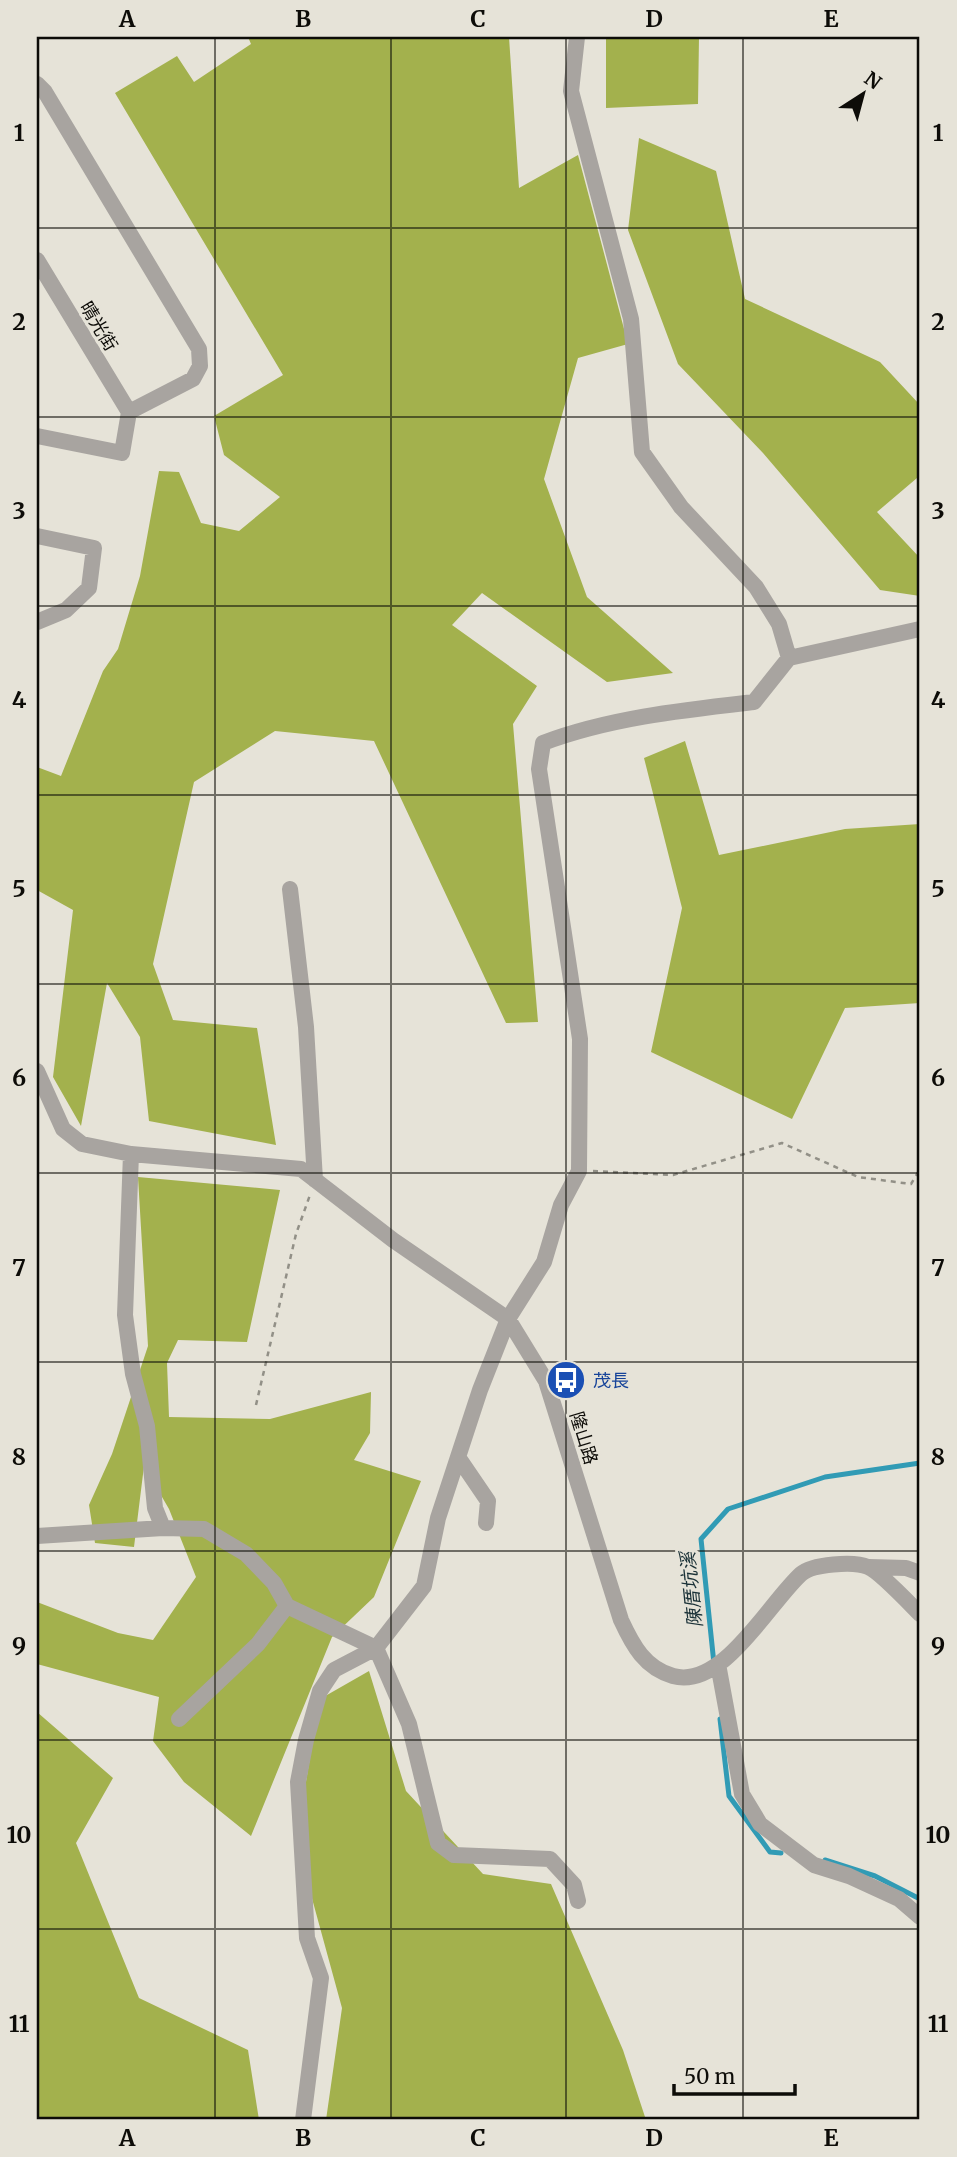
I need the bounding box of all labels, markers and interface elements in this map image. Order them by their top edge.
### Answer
text: A [118,4,136,33]
text: B [295,4,311,33]
text: C [470,4,486,33]
text: D [645,4,663,33]
text: E [823,4,839,33]
north arrow [828,60,898,130]
text: N [860,66,886,94]
text: 1 [14,118,25,147]
text: 1 [933,118,944,147]
street label: 晴光街 [75,297,123,355]
text: 2 [12,307,26,336]
text: 2 [931,307,945,336]
text: 3 [12,496,26,525]
text: 3 [931,496,945,525]
text: 4 [12,685,27,714]
text: 4 [931,685,946,714]
text: 5 [12,874,26,903]
text: 5 [931,874,945,903]
text: 6 [12,1063,26,1092]
text: 6 [931,1063,945,1092]
text: 7 [12,1253,26,1282]
text: 7 [931,1253,945,1282]
bus stop icon: 茂長 [545,1359,587,1401]
place label: 茂長 [593,1369,629,1392]
street label: 隆山路 [565,1409,603,1467]
text: 8 [12,1442,26,1471]
text: 8 [931,1442,945,1471]
water label: 陳厝坑溪 [675,1548,707,1629]
text: 9 [12,1631,26,1660]
text: 9 [931,1631,945,1660]
text: 10 [7,1820,31,1849]
text: 10 [926,1820,950,1849]
text: 11 [9,2009,30,2038]
text: 11 [928,2009,949,2038]
scale bar [674,2052,794,2096]
text: 50 m [684,2063,735,2090]
text: A [118,2123,136,2152]
text: B [295,2123,311,2152]
text: C [470,2123,486,2152]
text: D [645,2123,663,2152]
text: E [823,2123,839,2152]

